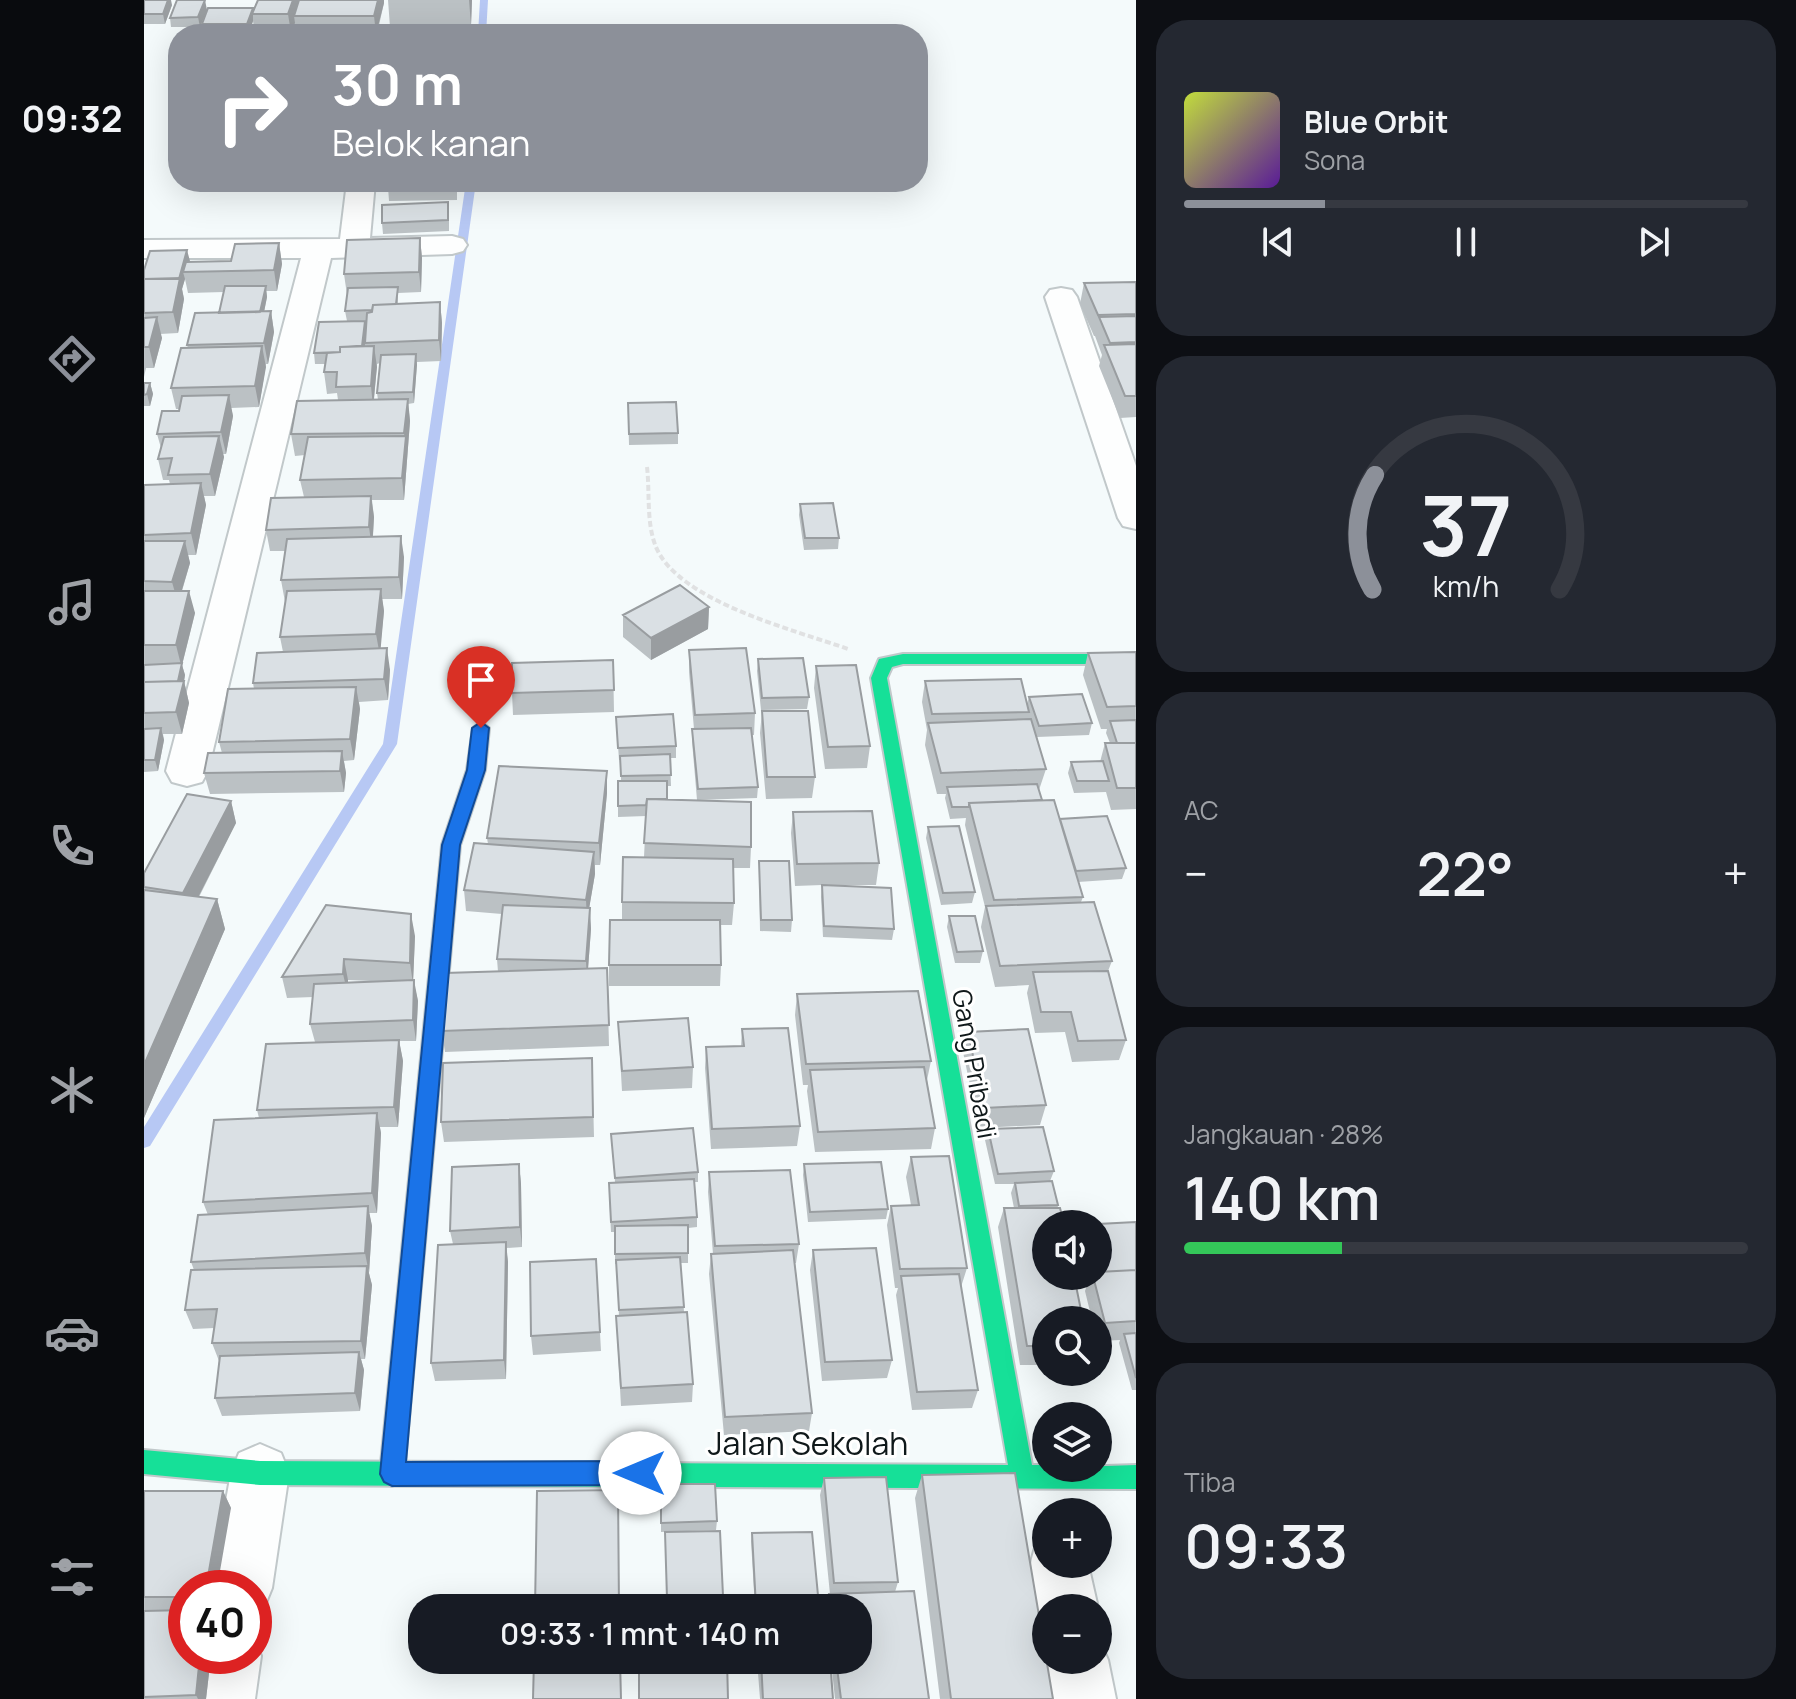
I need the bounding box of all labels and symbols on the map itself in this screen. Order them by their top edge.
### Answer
pin [447,646,515,728]
street label: Gang Pribadi [944,986,1006,1141]
street label: Jalan Sekolah [708,1421,908,1465]
position arrow [598,1431,682,1515]
speed limit sign: 40 [168,1570,272,1674]

